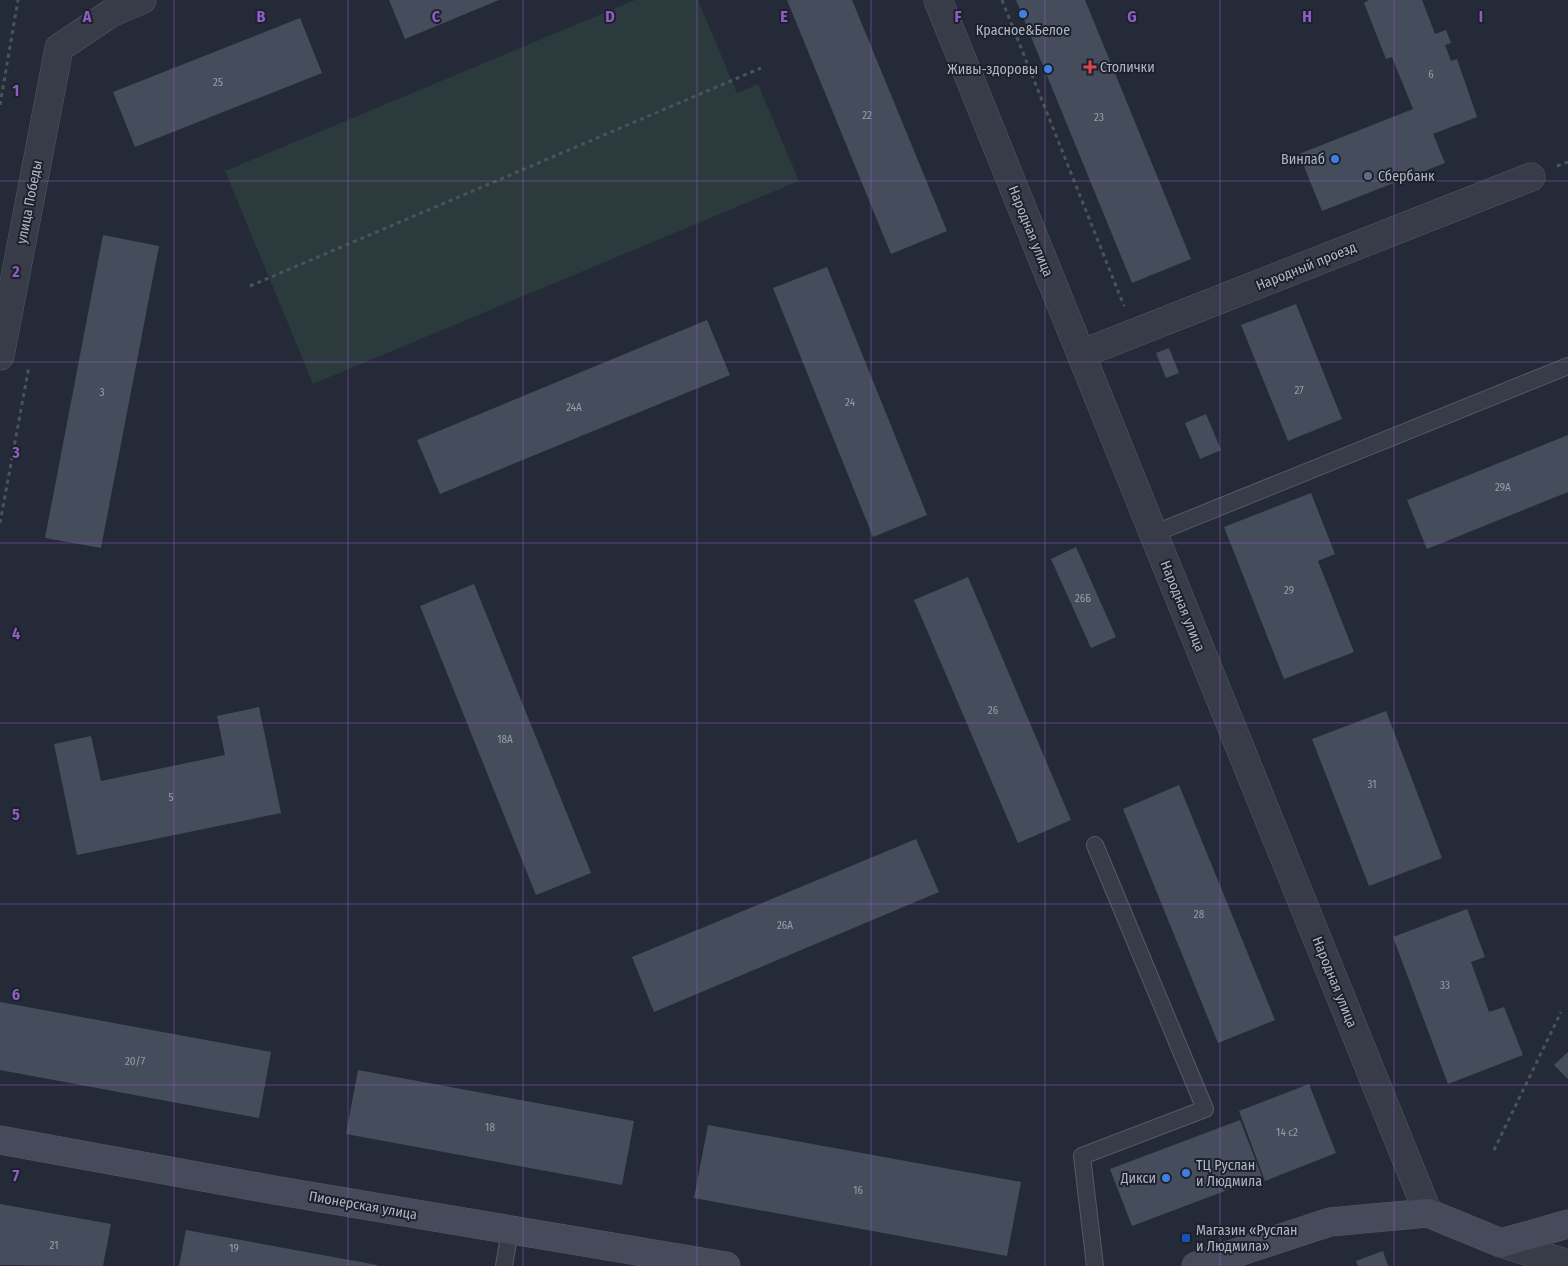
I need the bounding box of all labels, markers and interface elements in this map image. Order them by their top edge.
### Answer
text: A [82,7,92,26]
text: B [257,7,266,26]
text: C [432,7,441,26]
text: D [605,7,615,26]
text: E [780,7,788,26]
text: F [954,7,962,26]
text: G [1127,7,1137,26]
text: H [1302,7,1312,26]
text: I [1479,7,1483,26]
marker: Красное&Белое [1017,8,1029,20]
place label: Красное&Белое [976,22,1070,39]
place label: Столички [1100,59,1155,76]
place label: Живы-здоровы [947,61,1038,78]
marker: Столички [1084,61,1096,73]
marker: Живы-здоровы [1042,63,1054,75]
house number: 6 [1428,68,1434,81]
house number: 25 [213,76,223,89]
text: 1 [13,81,19,100]
house number: 22 [862,109,872,122]
house number: 23 [1094,111,1104,124]
place label: Винлаб [1281,151,1325,168]
marker: Винлаб [1329,153,1341,165]
street label: улица Победы [13,159,46,245]
place label: Сбербанк [1378,168,1435,185]
marker: Сбербанк [1362,170,1374,182]
street label: Народная улица [1005,183,1057,279]
street label: Народный проезд [1254,239,1359,294]
text: 2 [11,262,20,281]
house number: 27 [1294,384,1304,397]
house number: 3 [100,386,105,399]
house number: 24 [845,396,856,409]
house number: 24А [566,401,582,414]
text: 3 [11,443,20,462]
house number: 29А [1495,481,1511,494]
street label: Народная улица [1157,558,1209,654]
house number: 29 [1284,584,1294,597]
house number: 26Б [1075,592,1091,605]
text: 4 [12,624,20,643]
house number: 26 [988,704,999,717]
house number: 18А [497,733,513,746]
house number: 31 [1368,778,1377,791]
house number: 5 [168,791,174,804]
text: 5 [12,805,20,824]
house number: 28 [1194,908,1205,921]
house number: 26А [777,919,793,932]
street label: Народная улица [1309,934,1361,1030]
house number: 33 [1440,979,1450,992]
text: 6 [12,985,20,1004]
house number: 20/7 [125,1055,146,1068]
house number: 18 [485,1121,495,1134]
house number: 14 с2 [1276,1126,1298,1139]
place label: ТЦ Руслан и Людмила [1196,1157,1262,1190]
text: 7 [13,1166,20,1185]
marker: ТЦ Руслан и Людмила [1180,1167,1192,1179]
place label: Дикси [1120,1170,1156,1187]
marker: Дикси [1160,1172,1172,1184]
house number: 16 [853,1184,863,1197]
street label: Пионерская улица [307,1188,419,1223]
place label: Магазин «Руслан и Людмила» [1196,1222,1298,1255]
marker: Магазин «Руслан и Людмила» [1180,1232,1192,1244]
house number: 21 [50,1239,58,1252]
house number: 19 [229,1242,239,1255]

